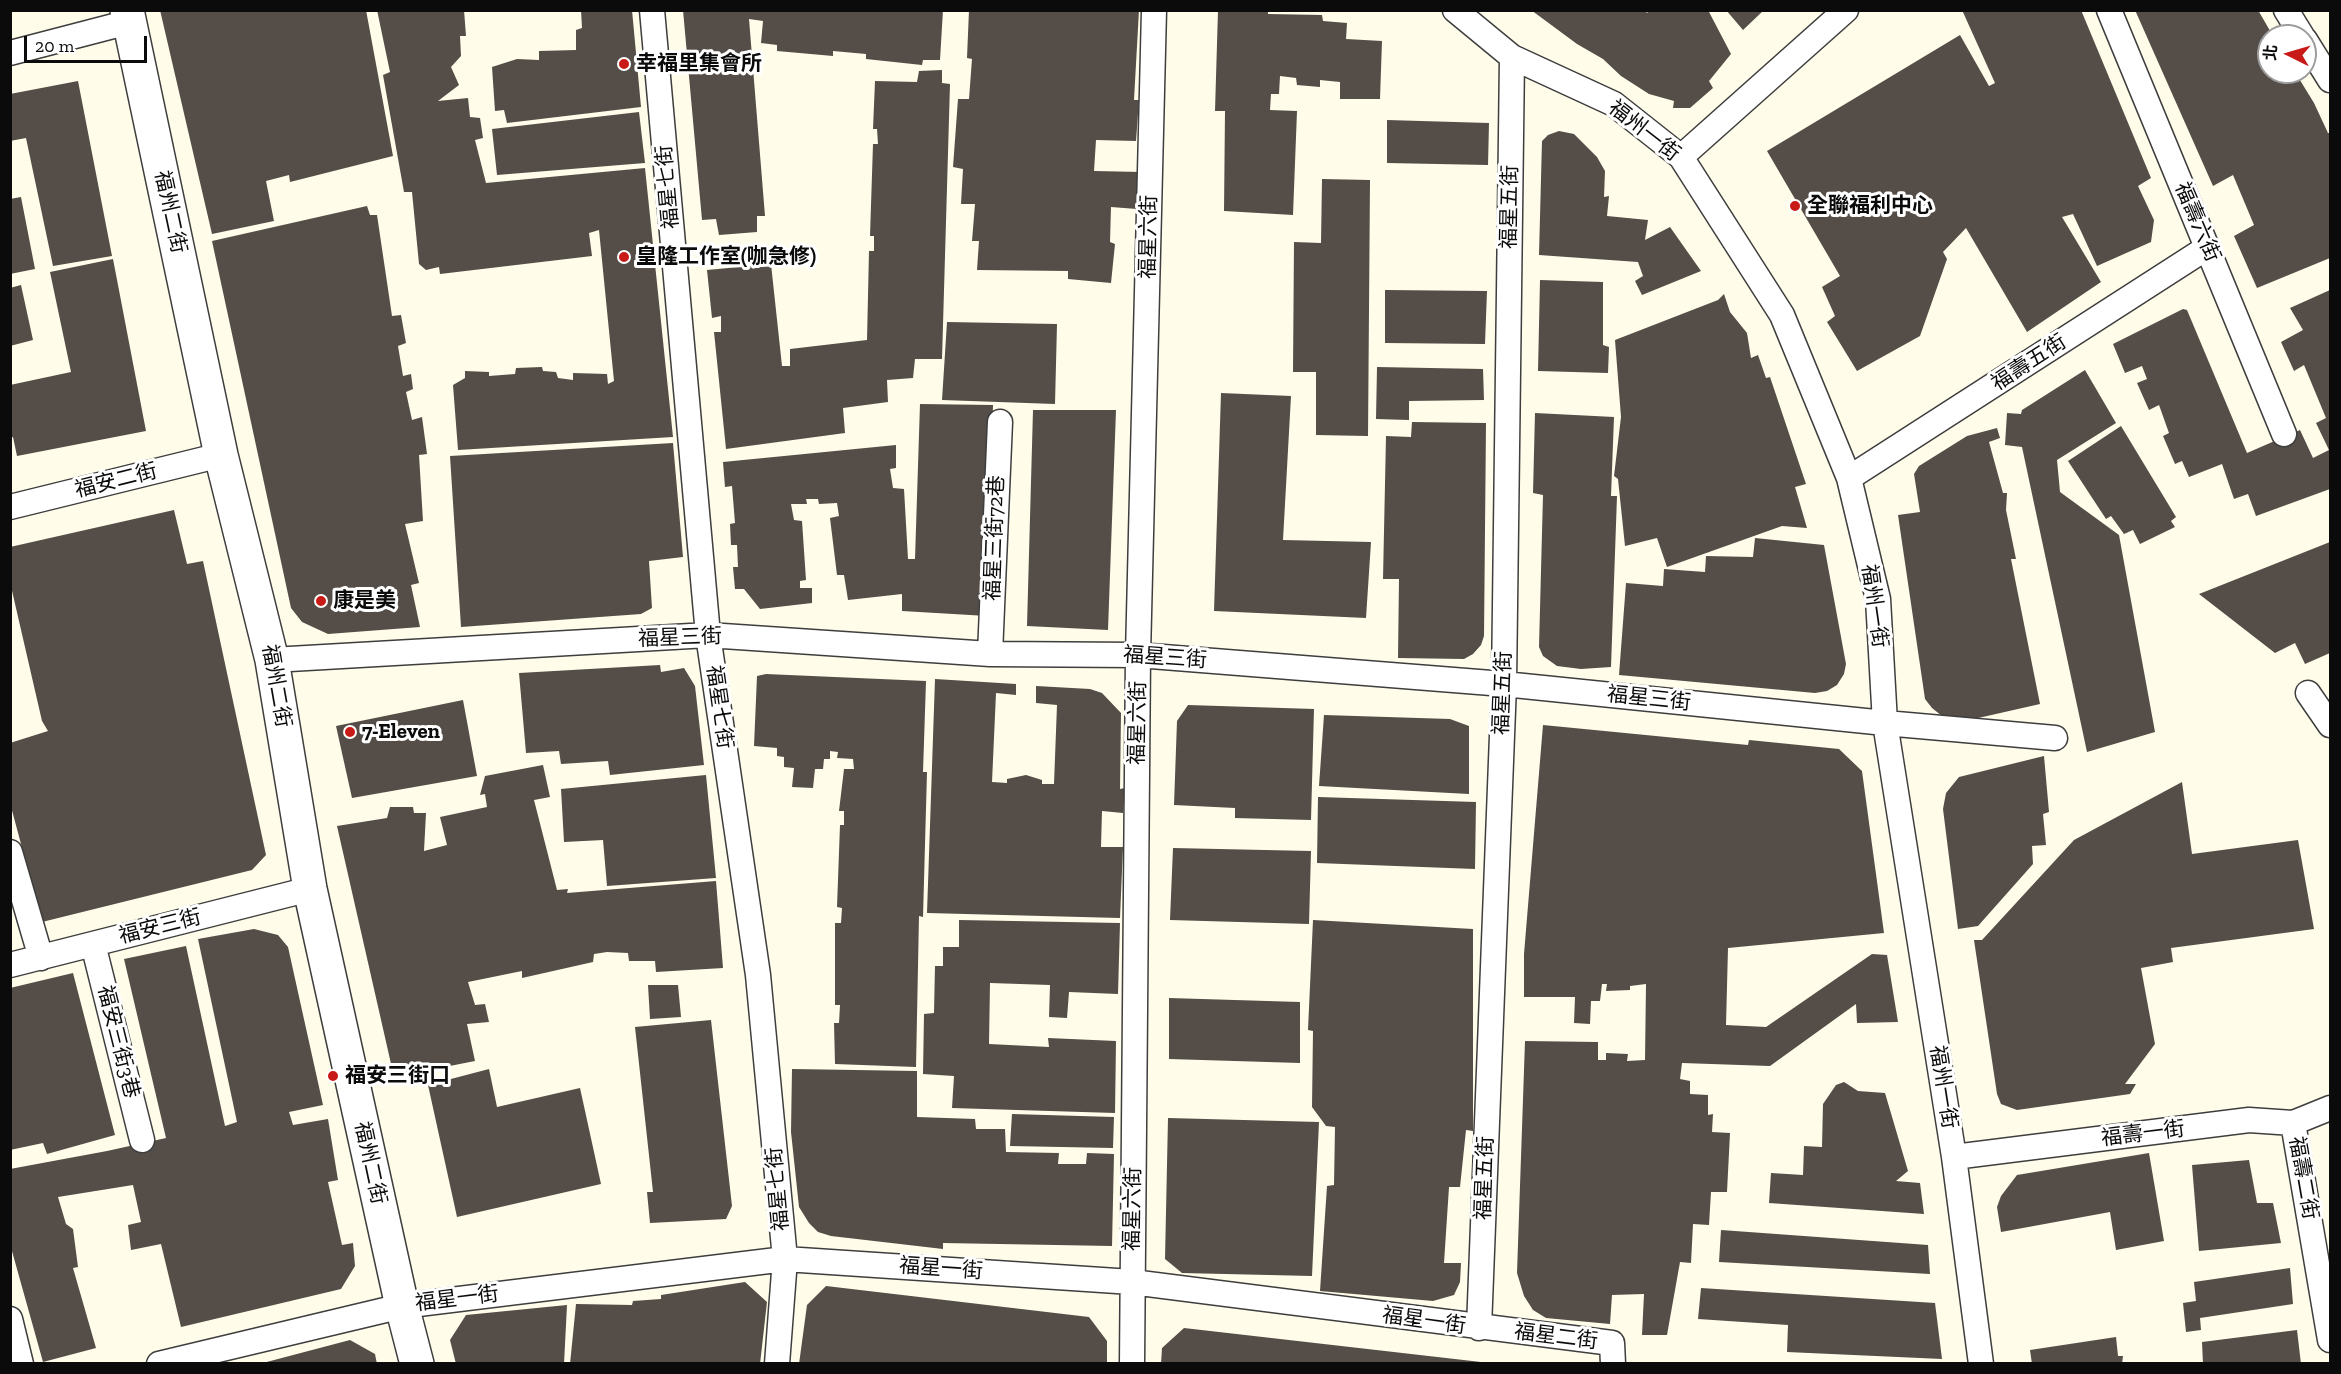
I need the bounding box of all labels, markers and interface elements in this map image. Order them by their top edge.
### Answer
scale bar [27,24,150,62]
north arrow [2257,24,2317,84]
text: 20 m [35,35,74,57]
text: 北 [2260,44,2281,61]
place label: 幸福里集會所 [636,51,762,77]
marker: 幸福里集會所 [617,57,631,71]
street label: 福州一街 [1603,95,1685,167]
street label: 福星七街 [652,144,684,230]
street label: 福星五街 [1497,165,1523,249]
street label: 福州二街 [149,168,191,256]
street label: 福壽六街 [2169,178,2225,266]
place label: 全聯福利中心 [1807,193,1933,219]
street label: 福星六街 [1136,195,1162,279]
marker: 全聯福利中心 [1788,199,1802,213]
place label: 皇隆工作室(咖急修) [636,244,816,270]
marker: 皇隆工作室(咖急修) [617,250,631,264]
street label: 福壽五街 [1987,330,2071,396]
street label: 福安二街 [72,459,160,503]
street label: 福星三街72巷 [980,475,1010,601]
street label: 福州一街 [1856,563,1892,649]
place label: 康是美 [333,588,396,614]
marker: 康是美 [314,594,328,608]
street label: 福星三街 [638,624,722,652]
street label: 福州二街 [256,642,296,730]
street label: 福星三街 [1122,643,1208,673]
street label: 福星五街 [1489,651,1517,735]
street label: 福星七街 [701,664,737,750]
street label: 福星六街 [1125,681,1151,765]
street label: 福星三街 [1606,682,1692,716]
place label: 7-Eleven [362,719,440,745]
marker: 7-Eleven [343,725,357,739]
street label: 福安三街 [116,905,204,949]
street label: 福安三街3巷 [92,983,144,1101]
street label: 福州一街 [1924,1044,1962,1130]
place label: 福安三街口 [345,1063,450,1089]
marker: 福安三街口 [326,1069,340,1083]
street label: 福壽一街 [2100,1116,2186,1152]
street label: 福州二街 [349,1119,391,1207]
street label: 福壽二街 [2283,1134,2323,1222]
street label: 福星五街 [1471,1136,1499,1220]
street label: 福星七街 [762,1146,794,1232]
street label: 福星六街 [1120,1167,1146,1251]
street label: 福星一街 [898,1254,984,1284]
street label: 福星一街 [414,1281,500,1317]
street label: 福星一街 [1381,1303,1467,1339]
street label: 福星二街 [1513,1319,1599,1355]

